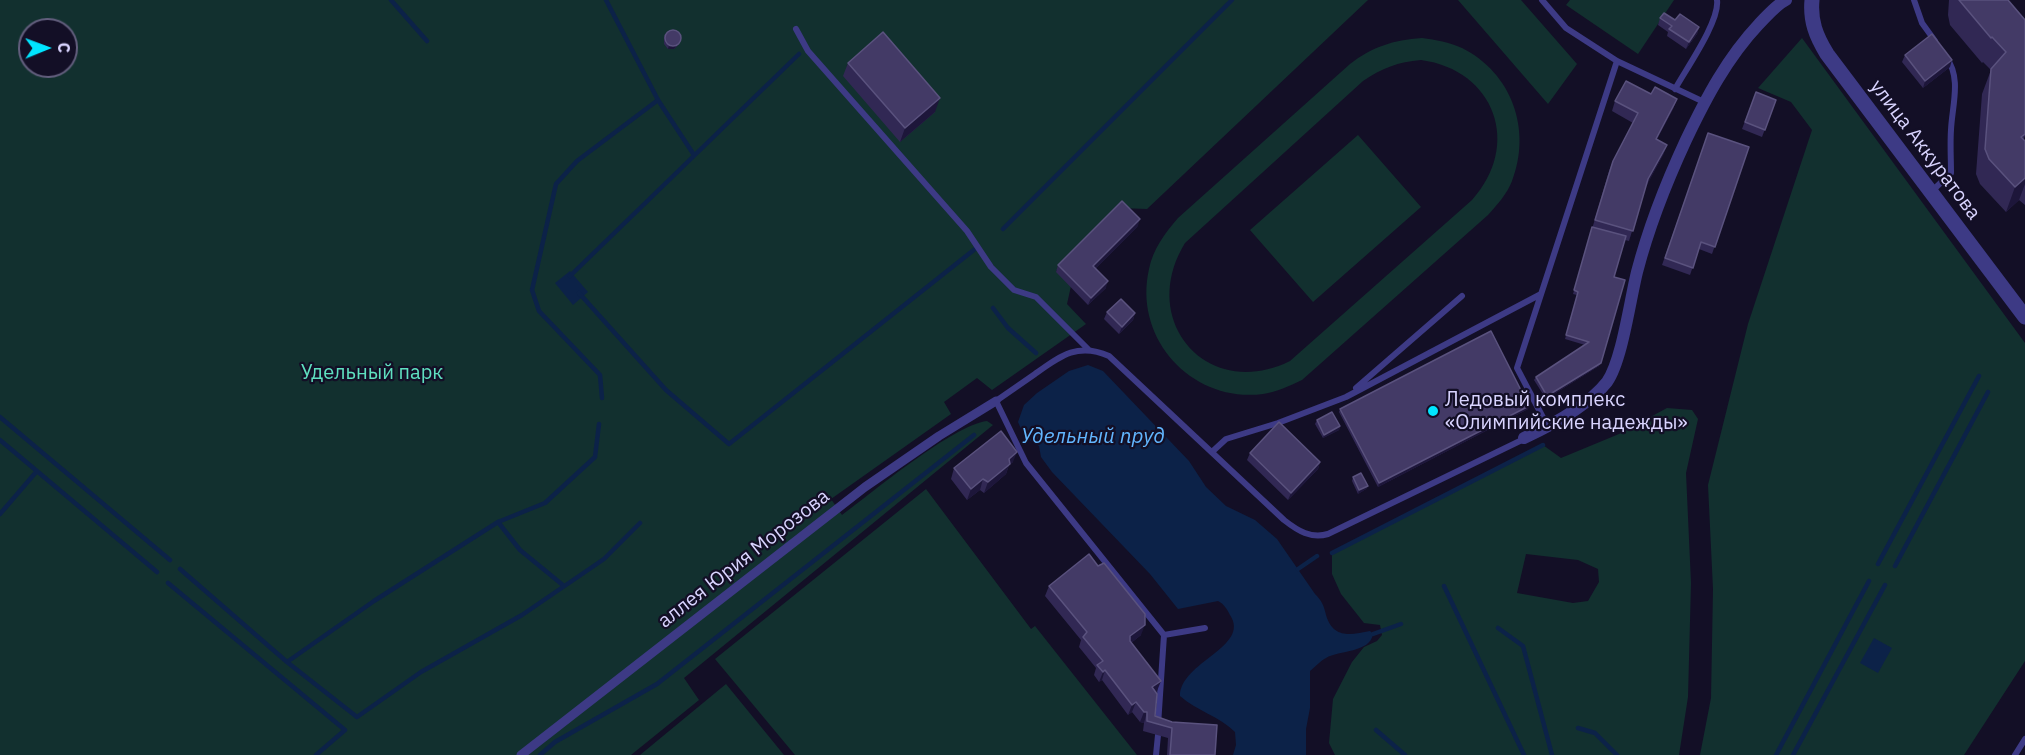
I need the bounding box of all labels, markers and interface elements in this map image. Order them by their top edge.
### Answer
north arrow [18,18,78,78]
text: С [54,42,74,53]
street label: улица Аккуратова [1865,75,1985,225]
park label: Удельный парк [301,361,443,385]
place label: Ледовый комплекс «Олимпийские надежды» [1445,388,1688,435]
marker: Ледовый комплекс «Олимпийские надежды» [1426,404,1440,418]
water label: Удельный пруд [1021,424,1165,450]
street label: аллея Юрия Морозова [654,485,834,633]

